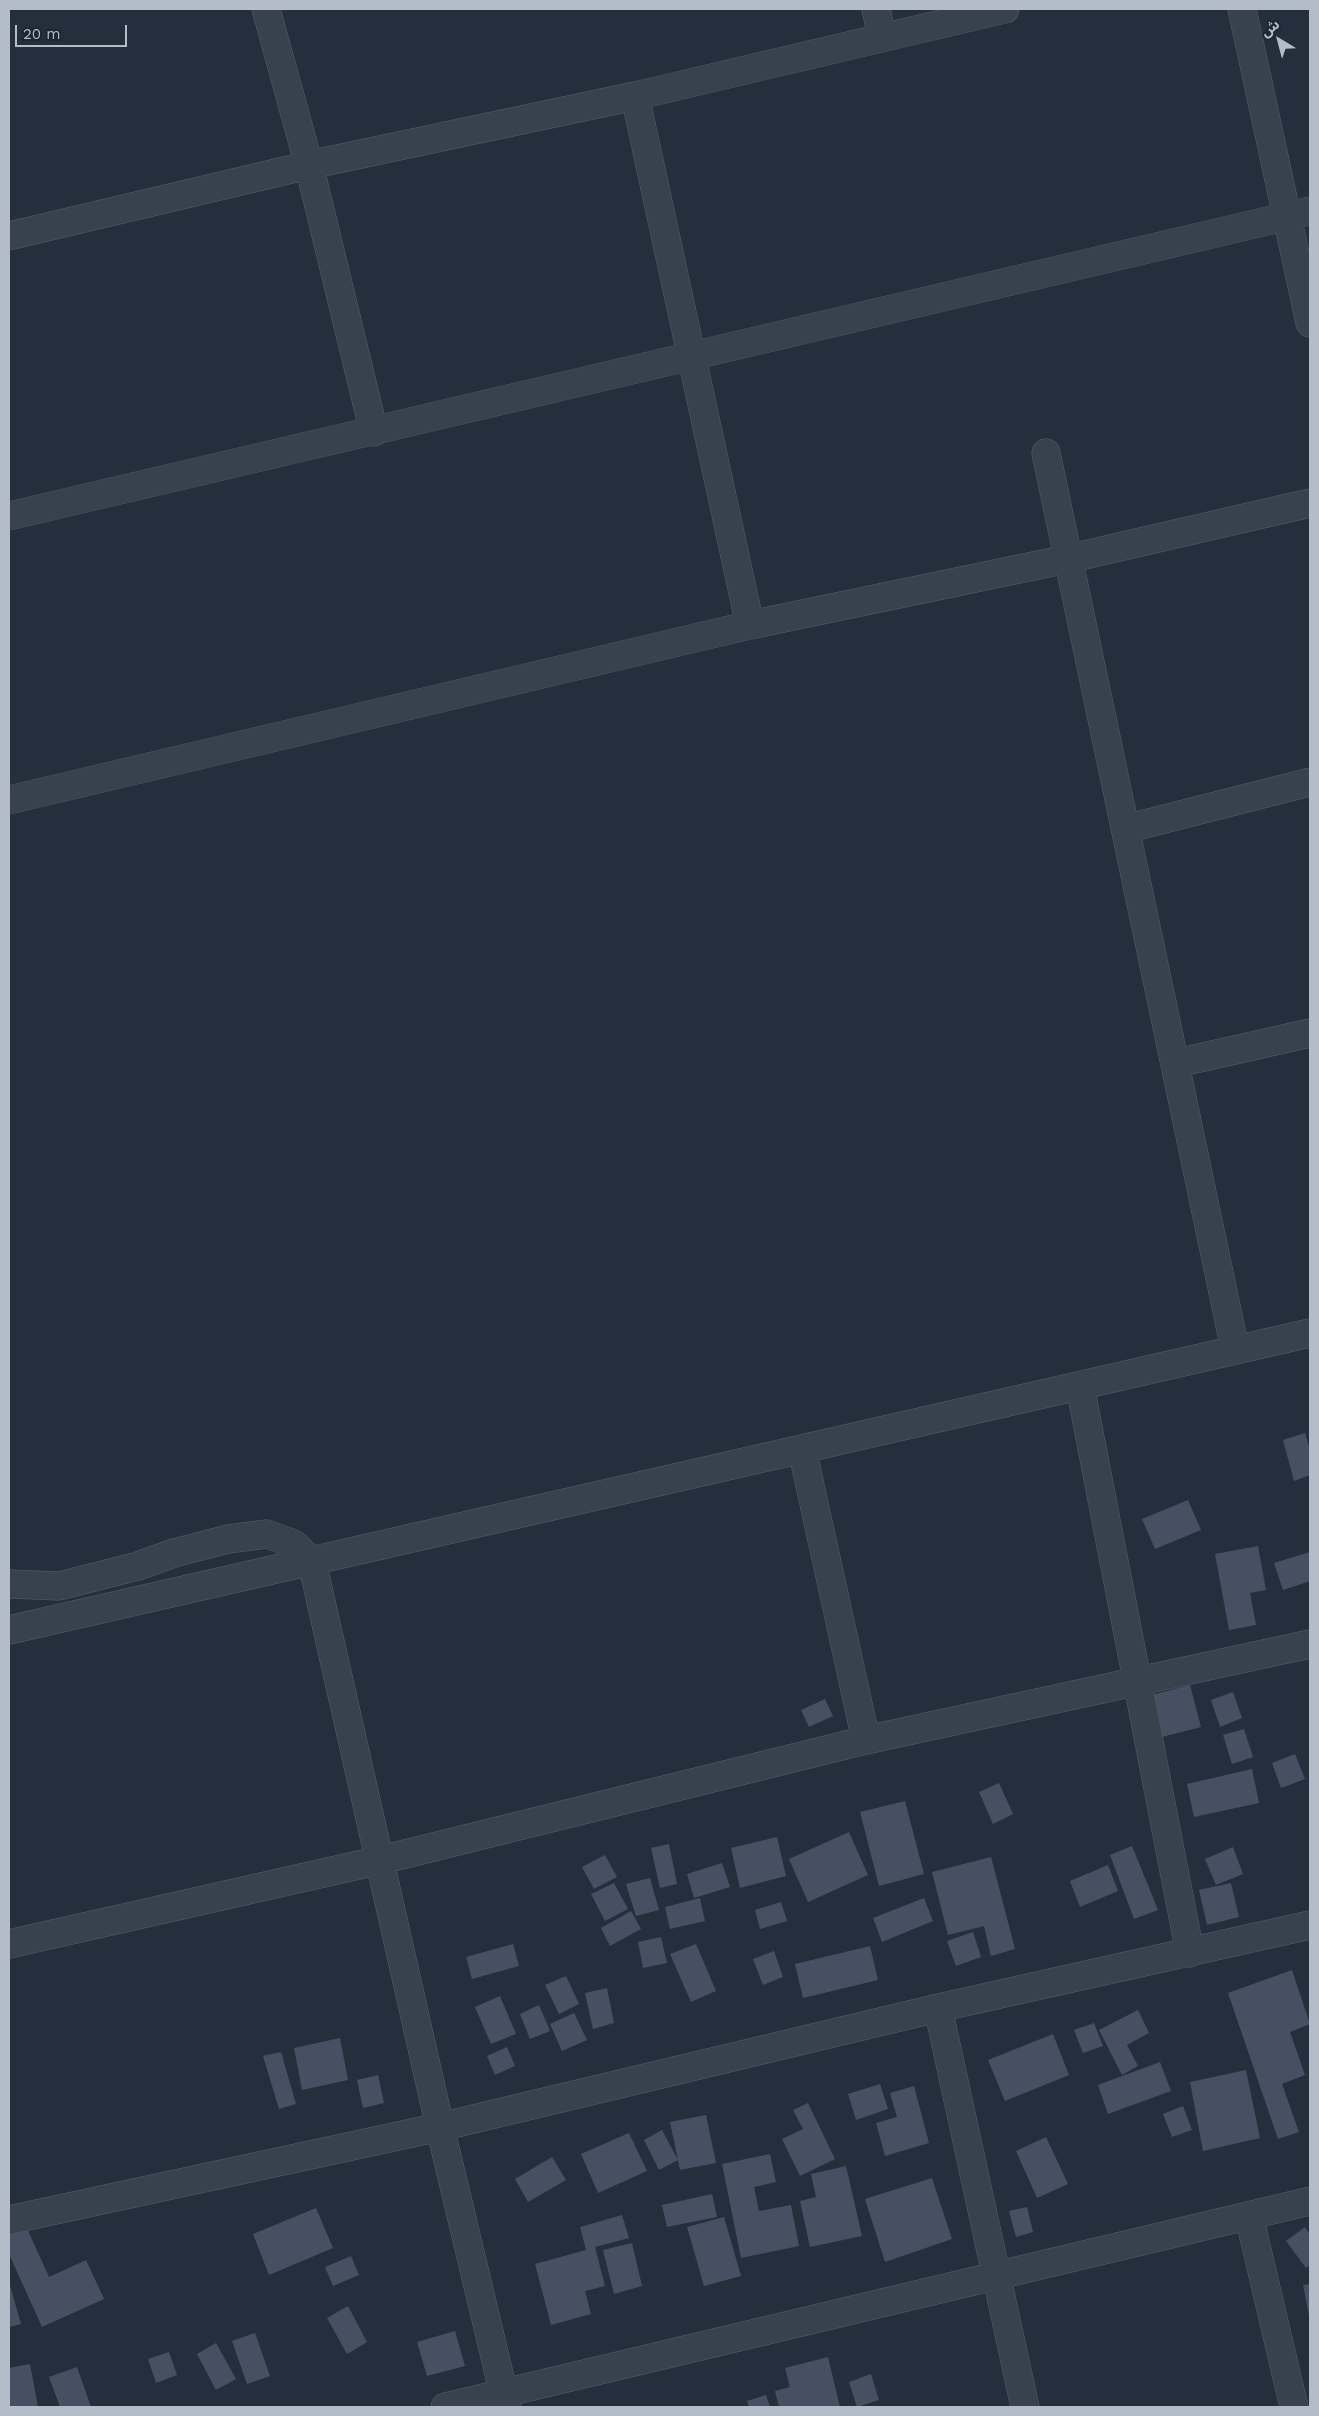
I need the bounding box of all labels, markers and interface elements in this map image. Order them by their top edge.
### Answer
scale bar [18,15,130,47]
north arrow [1254,15,1304,65]
text: ش [1257,16,1282,40]
text: 20 m [23,25,61,43]

